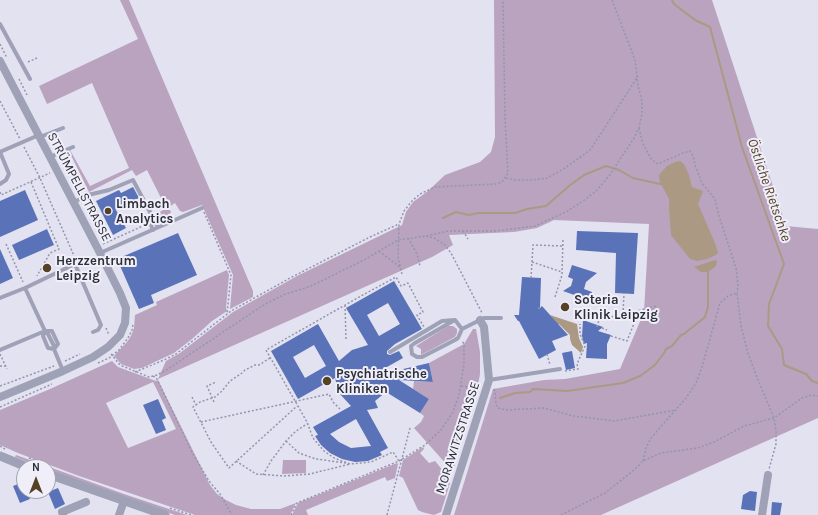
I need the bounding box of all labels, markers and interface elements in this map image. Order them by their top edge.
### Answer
street label: STRÜMPELLSTRASSE [44,130,114,244]
water label: Östliche Rietschke [744,137,794,243]
place label: Limbach Analytics [116,196,173,227]
marker: Limbach Analytics [103,206,113,216]
place label: Herzzentrum Leipzig [56,253,136,284]
marker: Herzzentrum Leipzig [41,262,53,274]
place label: Soteria Klinik Leipzig [574,292,658,323]
marker: Soteria Klinik Leipzig [559,301,571,313]
place label: Psychiatrische Kliniken [336,366,427,397]
marker: Psychiatrische Kliniken [321,375,333,387]
street label: MORAWITZSTRASSE [433,380,483,496]
north arrow [16,459,56,499]
text: N [32,461,40,474]

